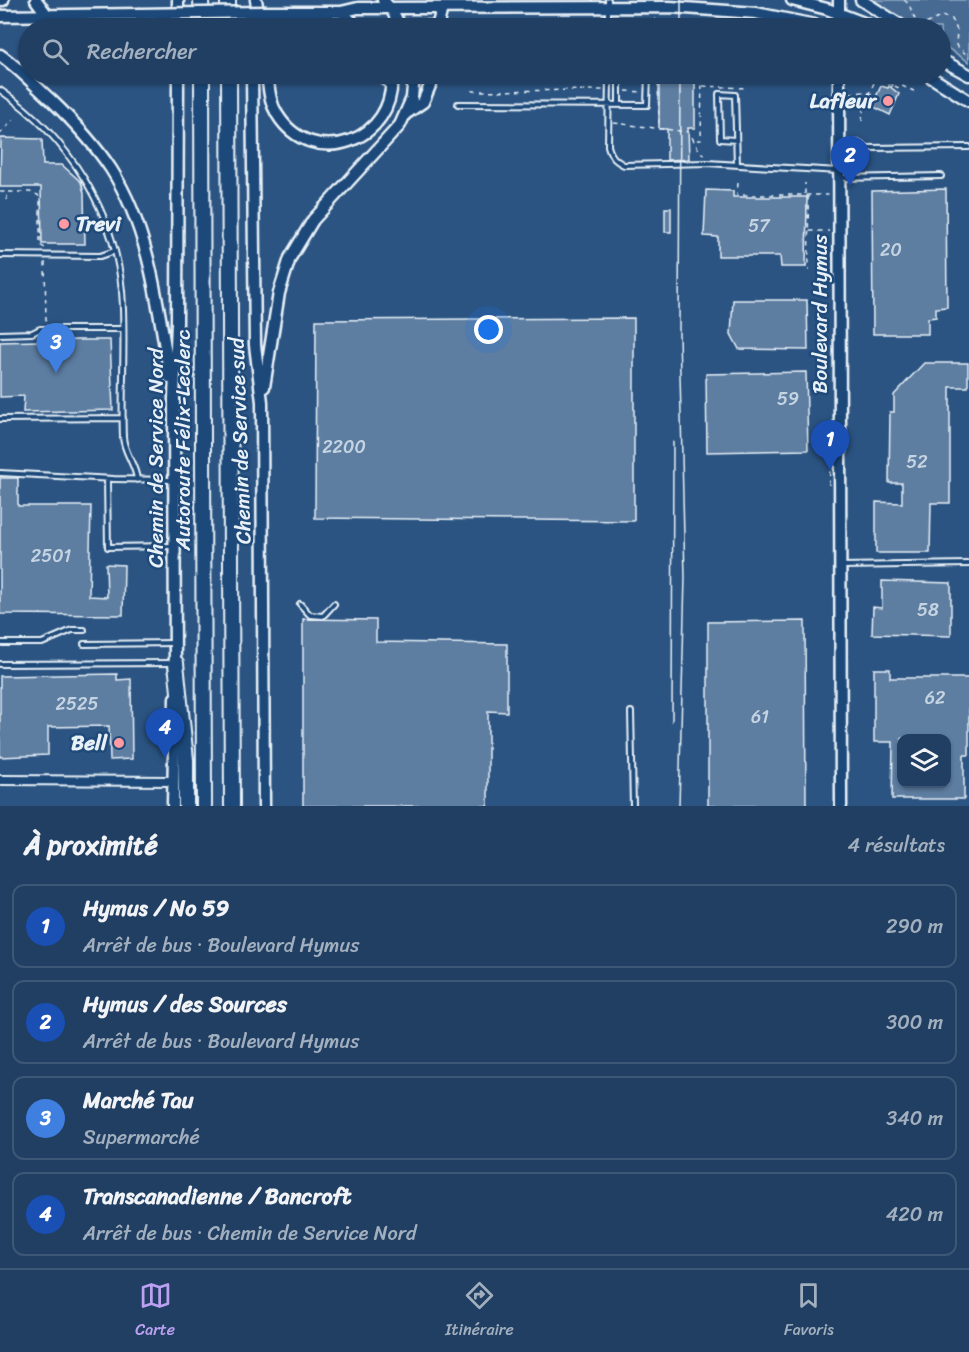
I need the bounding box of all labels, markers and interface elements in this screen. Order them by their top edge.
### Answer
search box [18,18,951,84]
text: Rechercher [87,32,197,71]
icon: search [39,35,72,68]
place label: Lafleur [810,82,877,120]
marker: Lafleur [881,94,895,108]
pin: 2 [830,136,870,186]
place label: Trevi [76,205,122,243]
house number: 57 [748,210,771,242]
marker: Trevi [57,217,71,231]
street label: Boulevard Hymus [801,234,839,394]
house number: 20 [880,234,902,266]
your location [474,315,503,344]
pin: 3 [36,324,76,373]
street label: Autoroute Félix-Leclerc [164,329,202,552]
street label: Chemin de Service sud [217,335,263,545]
street label: Chemin de Service Nord [137,346,175,568]
house number: 59 [777,383,799,415]
pin: 1 [810,420,850,470]
house number: 2200 [322,431,366,463]
house number: 52 [906,446,928,478]
house number: 2501 [31,540,72,572]
house number: 58 [917,594,939,626]
house number: 62 [925,682,945,714]
house number: 2525 [56,688,98,720]
house number: 61 [751,701,769,733]
pin: 4 [146,708,184,758]
place label: Bell [71,724,108,762]
map controls [897,734,951,788]
button: layers [897,734,951,788]
marker: Bell [112,736,126,750]
text: À proximité [24,822,158,868]
text: 4 résultats [847,828,945,863]
text: Hymus / No 59 [83,889,229,928]
text: 1 [41,909,50,944]
text: 290 m [886,909,943,944]
text: Arrêt de bus · Boulevard Hymus [83,928,359,963]
text: Hymus / des Sources [83,985,287,1024]
text: 2 [40,1005,51,1040]
text: 300 m [886,1005,943,1040]
text: Arrêt de bus · Boulevard Hymus [83,1024,359,1059]
text: Marché Tau [83,1081,194,1120]
text: 3 [40,1101,51,1136]
text: 340 m [886,1101,943,1136]
text: Supermarché [83,1120,200,1155]
text: Transcanadienne / Bancroft [83,1177,351,1216]
text: 4 [39,1197,52,1232]
text: 420 m [886,1197,943,1232]
text: Arrêt de bus · Chemin de Service Nord [83,1216,416,1251]
tab: Carte [135,1279,175,1344]
tab: Itinéraire [445,1279,514,1344]
tab: Favoris [784,1279,834,1344]

